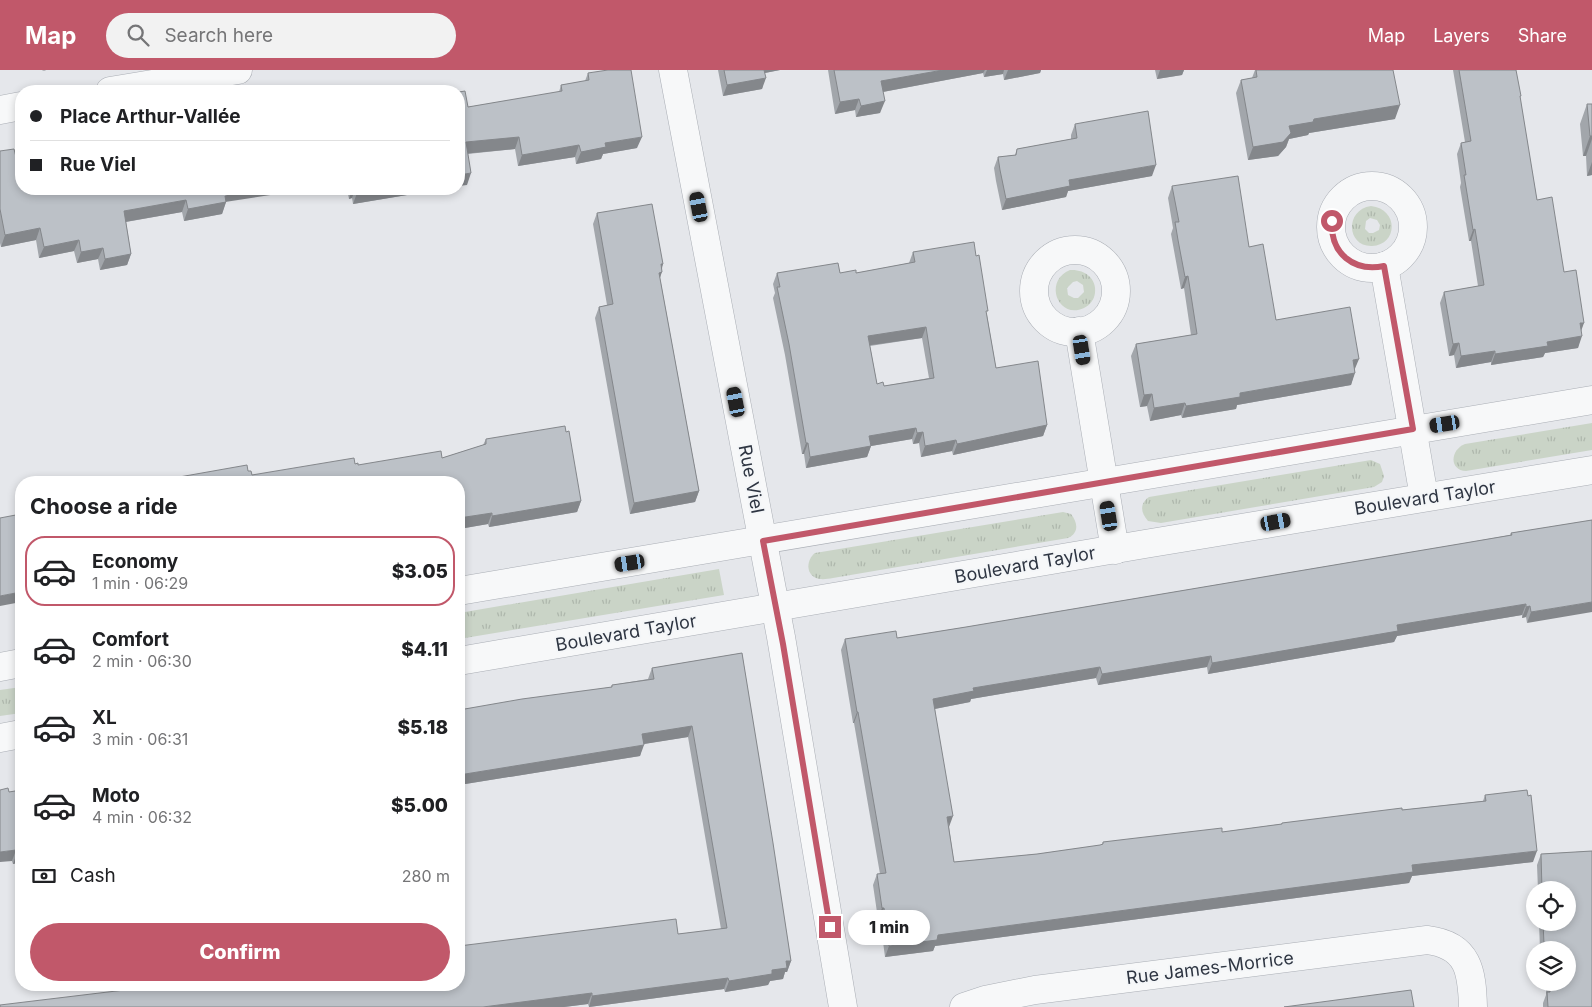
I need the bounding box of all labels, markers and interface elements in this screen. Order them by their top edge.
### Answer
search box [106,13,456,58]
text: Map [25,21,76,50]
icon: search [124,21,152,49]
text: Search here [164,24,273,47]
text: Map [1368,25,1405,46]
text: Layers [1433,25,1490,46]
text: Share [1518,25,1567,46]
text: Place Arthur-Vallée [60,105,241,128]
text: Rue Viel [60,153,136,176]
car [688,191,709,223]
route start [1321,210,1343,232]
car [1072,334,1091,366]
car [725,386,746,418]
car [1429,414,1460,434]
street label: Rue Viel [735,443,768,515]
street label: Boulevard Taylor [1353,476,1497,519]
text: Choose a ride [30,493,178,519]
car [1099,500,1118,532]
car [1259,512,1292,532]
street label: Boulevard Taylor [953,542,1097,587]
icon: car [32,549,77,594]
text: Economy [92,550,178,573]
car [614,553,645,573]
text: $3.05 [392,560,448,583]
text: 1 min · 06:29 [92,573,188,593]
street label: Boulevard Taylor [554,610,698,655]
icon: car [32,627,77,672]
text: Comfort [92,628,169,651]
text: $4.11 [401,638,448,661]
text: 2 min · 06:30 [92,651,192,671]
icon: car [32,705,77,750]
text: XL [92,706,117,729]
text: $5.18 [398,716,448,739]
text: 3 min · 06:31 [92,729,188,749]
icon: car [32,783,77,828]
text: Moto [92,784,140,807]
text: $5.00 [391,794,448,817]
text: 4 min · 06:32 [92,807,192,827]
icon: cash [30,862,58,890]
text: Cash [70,864,116,887]
text: 280 m [402,866,450,886]
map controls [1526,881,1576,991]
button: locate [1526,881,1576,931]
callout: 1 min [848,910,930,944]
route end [819,916,841,938]
text: 1 min [869,917,909,937]
button: Confirm [30,923,450,981]
button: layers [1526,941,1576,991]
street label: Rue James-Morrice [1125,947,1295,988]

